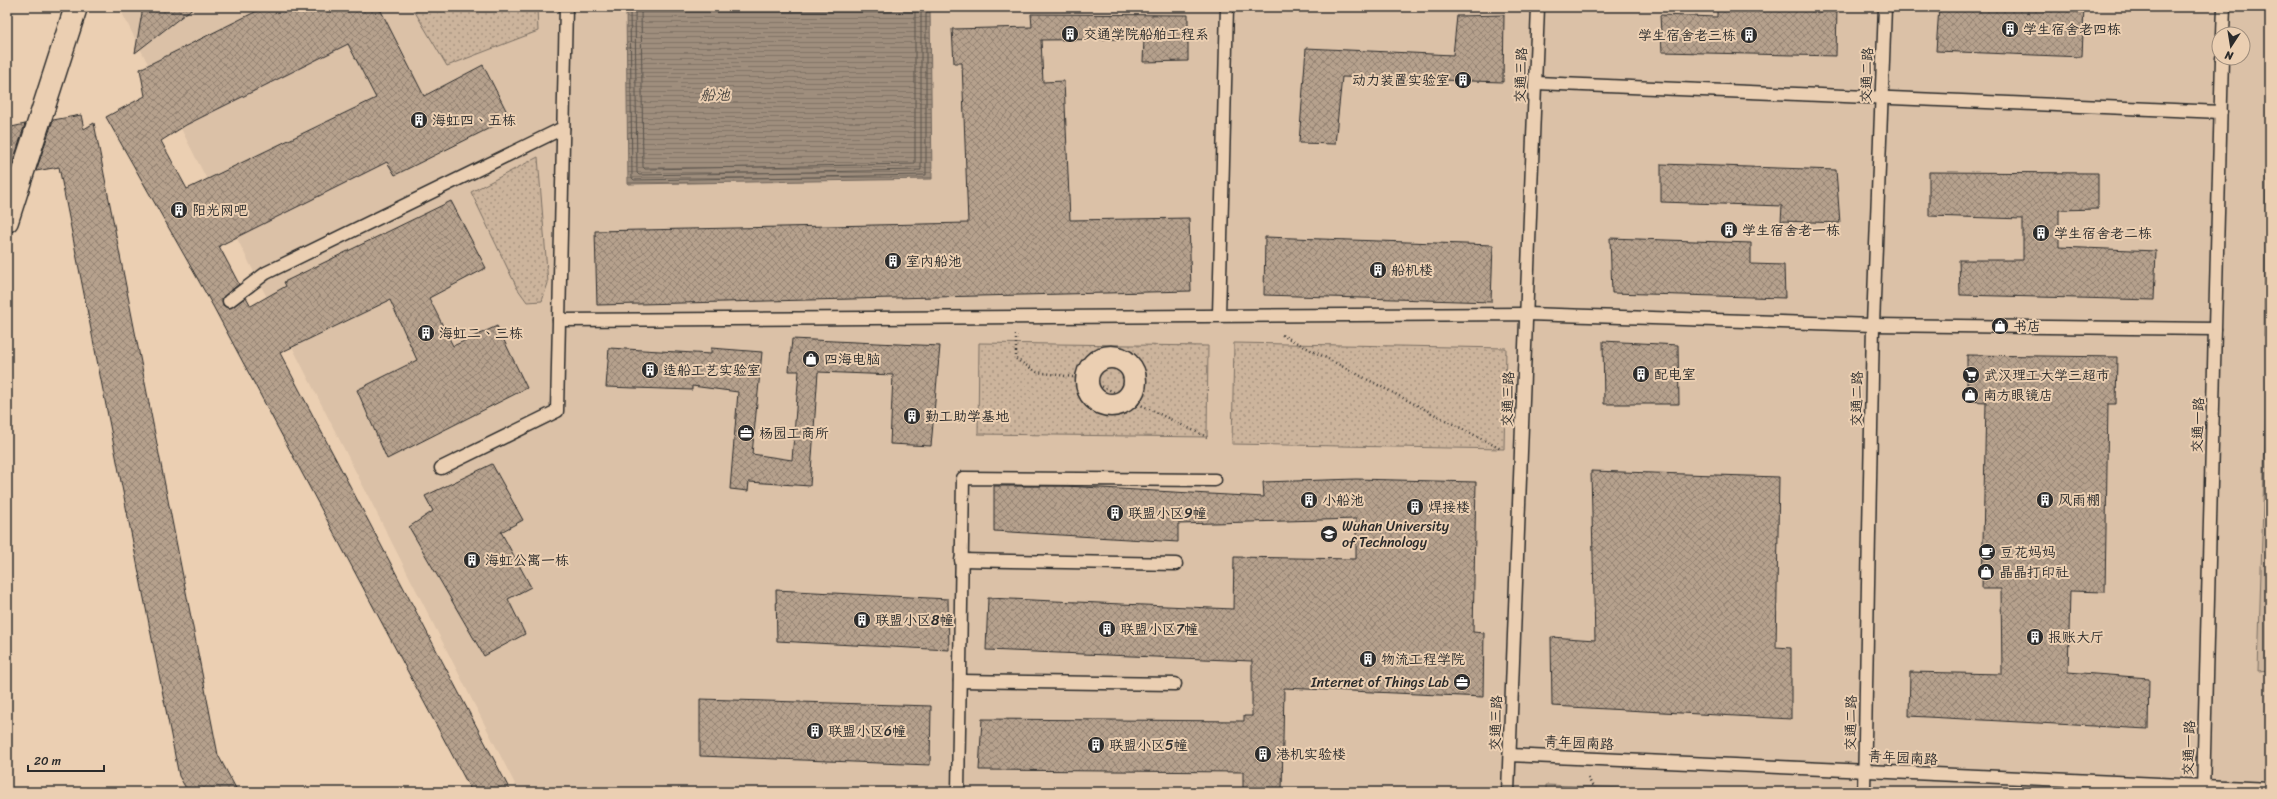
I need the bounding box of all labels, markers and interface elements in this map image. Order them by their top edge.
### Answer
place label: 学生宿舍老四栋 [2023,17,2121,42]
building icon: 学生宿舍老四栋 [2000,19,2020,39]
place label: 交通学院船舶工程系 [1083,22,1209,47]
place label: 学生宿舍老三栋 [1638,23,1736,48]
building icon: 交通学院船舶工程系 [1060,24,1080,44]
building icon: 学生宿舍老三栋 [1739,25,1759,45]
north arrow [2211,26,2251,66]
text: N [2223,45,2236,66]
street label: 交通三路 [1508,47,1534,103]
street label: 交通二路 [1854,47,1880,103]
place label: 动力装置实验室 [1352,68,1450,93]
building icon: 动力装置实验室 [1453,70,1473,90]
water label: 船池 [700,82,731,108]
place label: 海虹四、五栋 [432,108,516,133]
building icon: 海虹四、五栋 [409,110,429,130]
place label: 阳光网吧 [192,198,248,223]
building icon: 阳光网吧 [169,200,189,220]
place label: 学生宿舍老一栋 [1742,218,1840,243]
building icon: 学生宿舍老一栋 [1719,220,1739,240]
place label: 学生宿舍老二栋 [2054,221,2152,246]
building icon: 学生宿舍老二栋 [2031,223,2051,243]
place label: 室内船池 [906,249,962,274]
building icon: 室内船池 [883,251,903,271]
place label: 船机楼 [1391,258,1433,283]
building icon: 船机楼 [1368,260,1388,280]
place label: 书店 [2013,314,2041,339]
shop icon: 书店 [1990,316,2010,336]
place label: 海虹二、三栋 [439,321,523,346]
building icon: 海虹二、三栋 [416,323,436,343]
place label: 四海电脑 [824,347,880,372]
shop icon: 四海电脑 [801,349,821,369]
place label: 造船工艺实验室 [663,358,761,383]
building icon: 造船工艺实验室 [640,360,660,380]
place label: 配电室 [1654,362,1696,387]
place label: 武汉理工大学三超市 [1984,363,2110,388]
building icon: 配电室 [1631,364,1651,384]
supermarket icon: 武汉理工大学三超市 [1961,365,1981,385]
street label: 交通三路 [1495,371,1521,427]
street label: 交通二路 [1844,371,1870,427]
place label: 南方眼镜店 [1983,383,2053,408]
shop icon: 南方眼镜店 [1960,385,1980,405]
street label: 交通一路 [2185,397,2211,453]
place label: 勤工助学基地 [925,404,1009,429]
building icon: 勤工助学基地 [902,406,922,426]
place label: 杨园工商所 [759,421,829,446]
office icon: 杨园工商所 [736,423,756,443]
place label: 小船池 [1322,488,1364,513]
place label: 风雨棚 [2058,488,2100,513]
building icon: 小船池 [1299,490,1319,510]
building icon: 风雨棚 [2035,490,2055,510]
place label: 焊接楼 [1428,495,1470,520]
building icon: 焊接楼 [1405,497,1425,517]
place label: 联盟小区9幢 [1128,501,1207,526]
building icon: 联盟小区9幢 [1105,503,1125,523]
place label: Wuhan University of Technology [1342,514,1450,555]
school or university icon: Wuhan University of Technology [1319,524,1339,544]
place label: 豆花妈妈 [2000,540,2056,565]
cafe icon: 豆花妈妈 [1977,542,1997,562]
place label: 海虹公寓一栋 [485,548,569,573]
building icon: 海虹公寓一栋 [462,550,482,570]
place label: 晶晶打印社 [1999,560,2069,585]
shop icon: 晶晶打印社 [1976,562,1996,582]
place label: 联盟小区8幢 [875,608,953,633]
building icon: 联盟小区8幢 [852,610,872,630]
place label: 联盟小区7幢 [1120,617,1198,642]
building icon: 联盟小区7幢 [1097,619,1117,639]
place label: 报账大厅 [2048,625,2104,650]
building icon: 报账大厅 [2025,627,2045,647]
place label: 物流工程学院 [1381,647,1465,672]
building icon: 物流工程学院 [1358,649,1378,669]
place label: Internet of Things Lab [1310,670,1450,695]
office icon: Internet of Things Lab [1452,672,1472,692]
street label: 交通三路 [1483,695,1509,751]
street label: 交通二路 [1838,695,1864,751]
place label: 联盟小区6幢 [828,719,906,744]
street label: 交通一路 [2176,720,2202,776]
building icon: 联盟小区6幢 [805,721,825,741]
street label: 青年园南路 [1543,729,1615,757]
place label: 联盟小区5幢 [1109,733,1188,758]
building icon: 联盟小区5幢 [1086,735,1106,755]
place label: 港机实验楼 [1276,742,1346,767]
building icon: 港机实验楼 [1253,744,1273,764]
street label: 青年园南路 [1867,744,1939,772]
scale bar [28,747,104,773]
text: 20 m [34,750,61,772]

